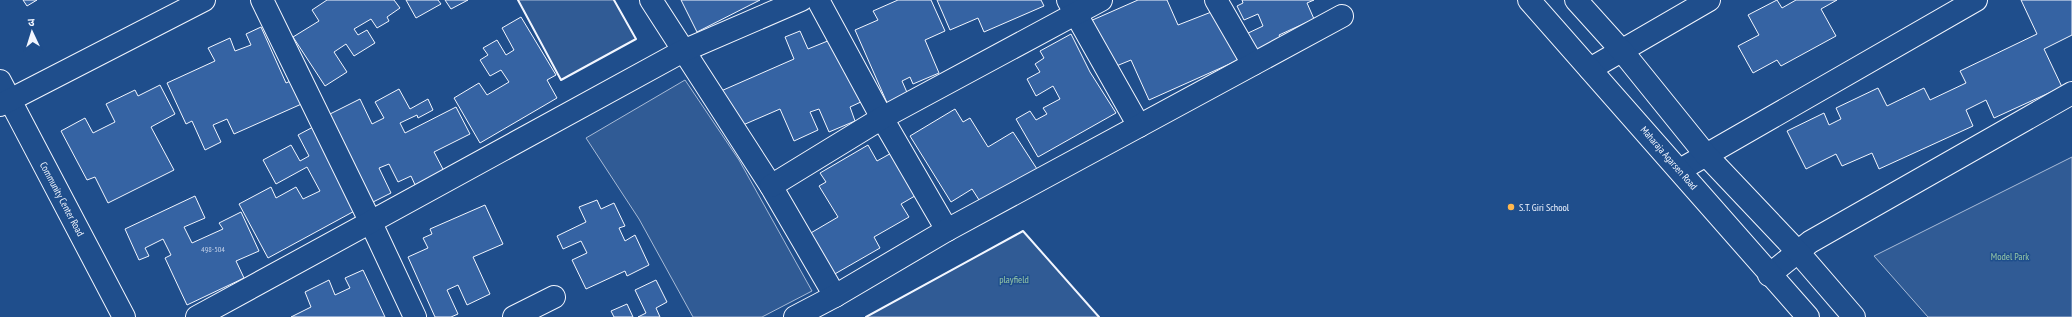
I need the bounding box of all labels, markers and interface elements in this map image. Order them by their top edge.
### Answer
north arrow [12,12,52,52]
text: उ [28,15,36,29]
street label: Maharaja Agarsen Road [1638,123,1700,193]
street label: Community Center Road [37,160,87,238]
place label: S.T. Giri School [1519,201,1570,214]
marker: S.T. Giri School [1506,202,1516,212]
house number: 498-504 [201,244,225,254]
park label: Model Park [1991,250,2029,263]
park label: playfield [999,273,1029,286]

